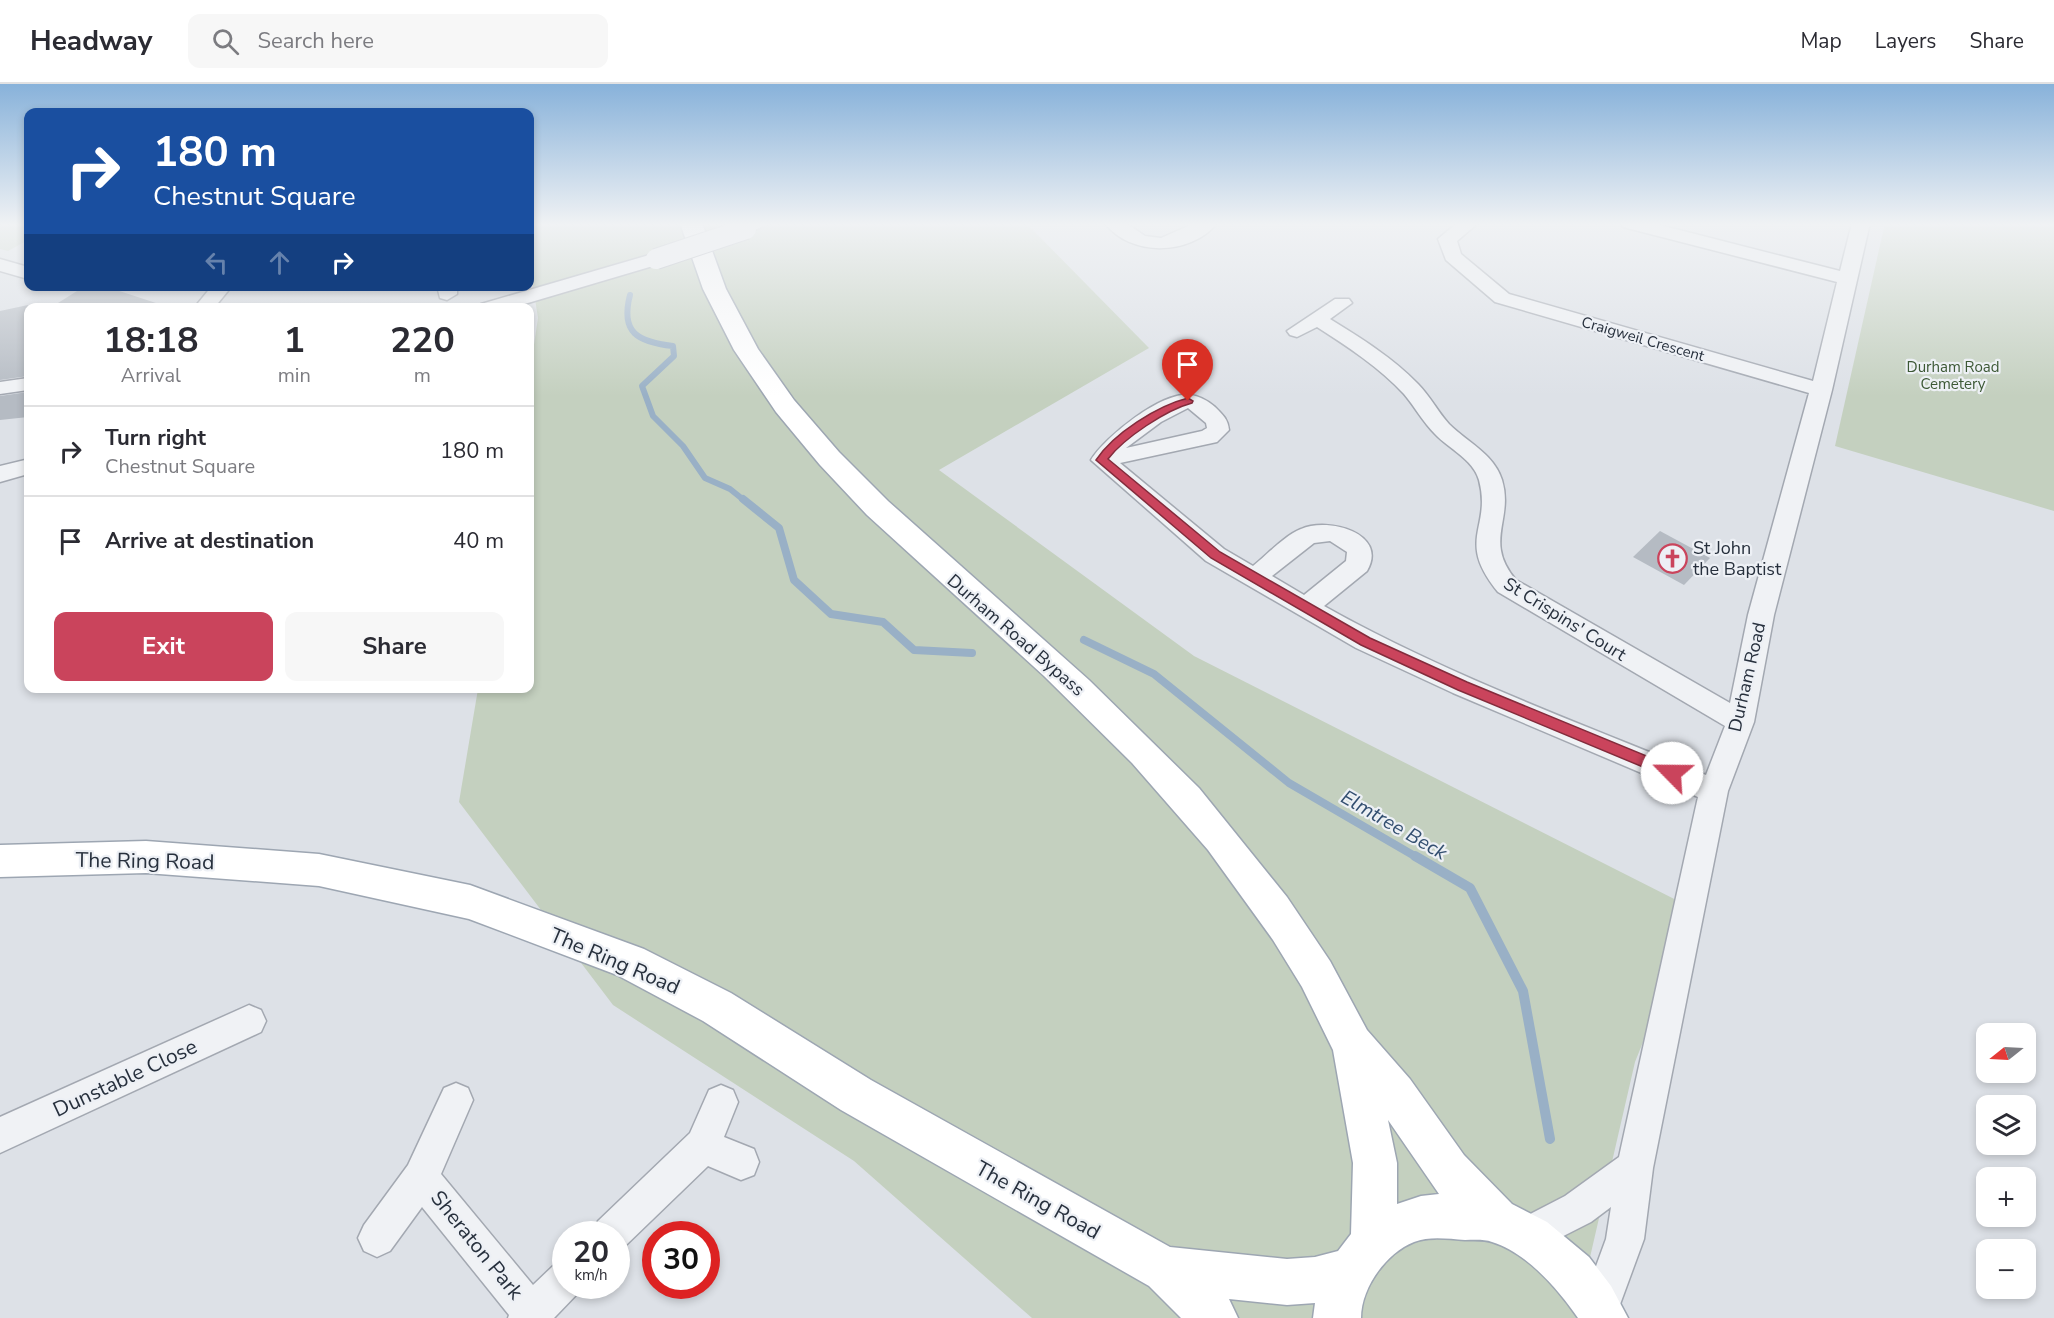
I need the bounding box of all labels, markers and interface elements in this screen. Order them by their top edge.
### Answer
search box [188,14,608,68]
text: Headway [30,22,152,60]
icon: search [209,25,242,58]
text: Search here [257,26,374,56]
text: Map [1800,27,1842,55]
text: Layers [1875,27,1936,55]
text: Share [1969,27,2024,55]
text: 180 m [153,124,277,181]
icon: right [54,132,132,210]
text: Chestnut Square [153,178,356,215]
icon: left [200,246,233,279]
icon: ahead [263,246,296,279]
icon: right [326,246,359,279]
street label: Craigweil Crescent [1579,312,1708,366]
text: 18:18 [103,316,199,365]
text: 1 [283,316,305,365]
text: 220 [390,316,455,365]
pin [1162,339,1213,401]
icon: arrive [1171,348,1204,381]
park label: Durham Road Cemetery [1907,357,1999,394]
text: Arrival [121,362,181,389]
text: min [278,362,311,389]
text: m [414,362,431,389]
text: Turn right [105,423,206,453]
icon: right [54,435,87,468]
text: 180 m [440,436,504,466]
text: Chestnut Square [105,453,255,480]
icon: arrive [54,525,87,558]
text: Arrive at destination [105,526,314,556]
text: 40 m [453,526,504,556]
place label: St John the Baptist [1693,536,1782,581]
church icon: St John the Baptist [1656,542,1688,574]
street label: Durham Road Bypass [942,569,1090,701]
street label: St Crispins' Court [1499,572,1631,667]
button: Exit [54,612,273,681]
button: Share [285,612,504,681]
street label: Durham Road [1723,620,1771,734]
position arrow [1640,741,1704,805]
water label: Elmtree Beck [1336,784,1453,867]
street label: The Ring Road [75,846,215,876]
street label: The Ring Road [546,921,684,1001]
north arrow [1976,1023,2036,1083]
map controls [1976,1023,2036,1299]
street label: Dunstable Close [48,1032,202,1124]
button: layers [1976,1095,2036,1155]
street label: The Ring Road [971,1154,1105,1246]
button: + [1976,1167,2036,1227]
street label: Sheraton Park [424,1185,530,1306]
speed limit sign: 30 [642,1221,720,1299]
text: 20 [573,1232,609,1273]
button: − [1976,1239,2036,1299]
text: km/h [574,1265,608,1285]

